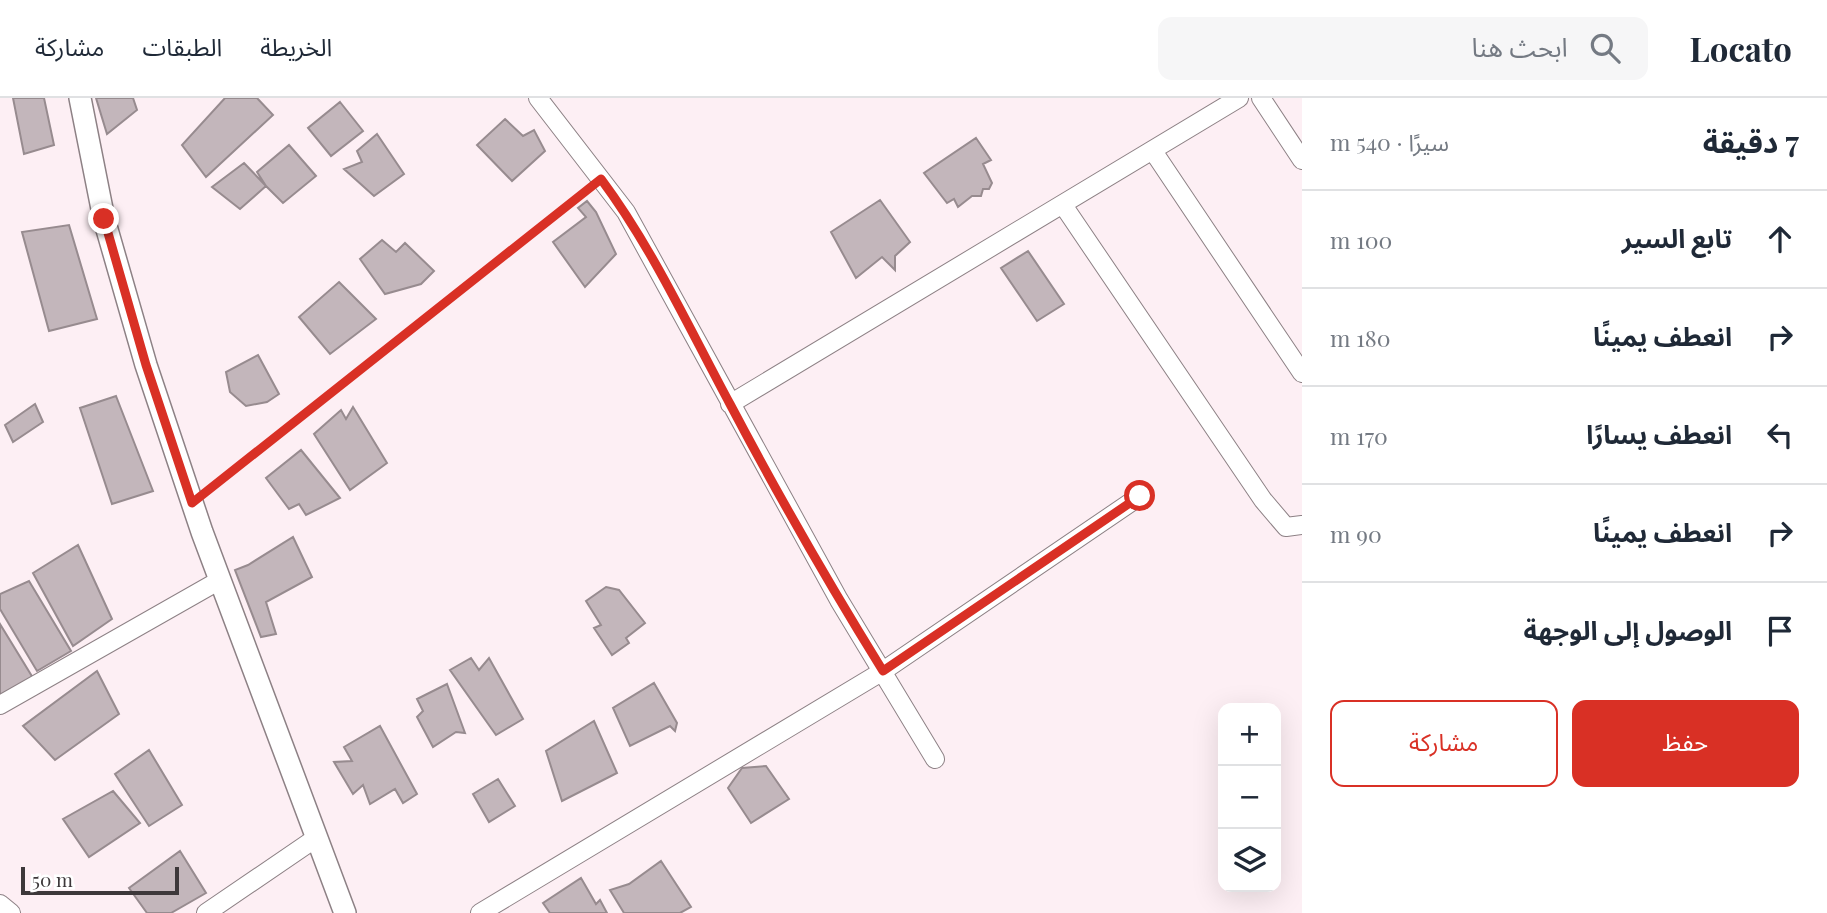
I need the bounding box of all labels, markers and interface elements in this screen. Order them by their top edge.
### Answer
search box [1158,17,1648,80]
text: Locato [1690,26,1792,70]
text: ابحث هنا [1472,29,1568,64]
icon: search [1586,29,1624,67]
text: مشاركة [35,30,104,62]
text: الطبقات [142,30,222,62]
text: الخريطة [260,30,332,62]
text: 7 دقيقة [1703,121,1799,161]
text: سيرًا · 540 m [1330,126,1449,157]
route end [88,203,119,234]
text: تابع السير [1622,220,1732,255]
icon: ahead [1761,220,1799,258]
text: 100 m [1330,224,1392,255]
text: انعطف يمينًا [1593,318,1732,353]
icon: right [1761,318,1799,356]
text: 180 m [1330,322,1390,353]
text: انعطف يسارًا [1586,416,1732,451]
icon: left [1761,416,1799,454]
text: 170 m [1330,420,1388,451]
route start [1124,480,1155,511]
text: انعطف يمينًا [1593,514,1732,549]
icon: right [1761,514,1799,552]
text: 90 m [1330,518,1382,549]
text: الوصول إلى الوجهة [1524,612,1732,647]
icon: arrive [1761,612,1799,650]
button: مشاركة [1330,700,1558,787]
button: حفظ [1572,700,1799,787]
map controls [1218,703,1281,892]
button: + [1218,703,1281,766]
button: − [1218,766,1281,829]
button: layers [1218,829,1281,892]
scale bar [21,864,178,896]
text: 50 m [32,866,73,892]

